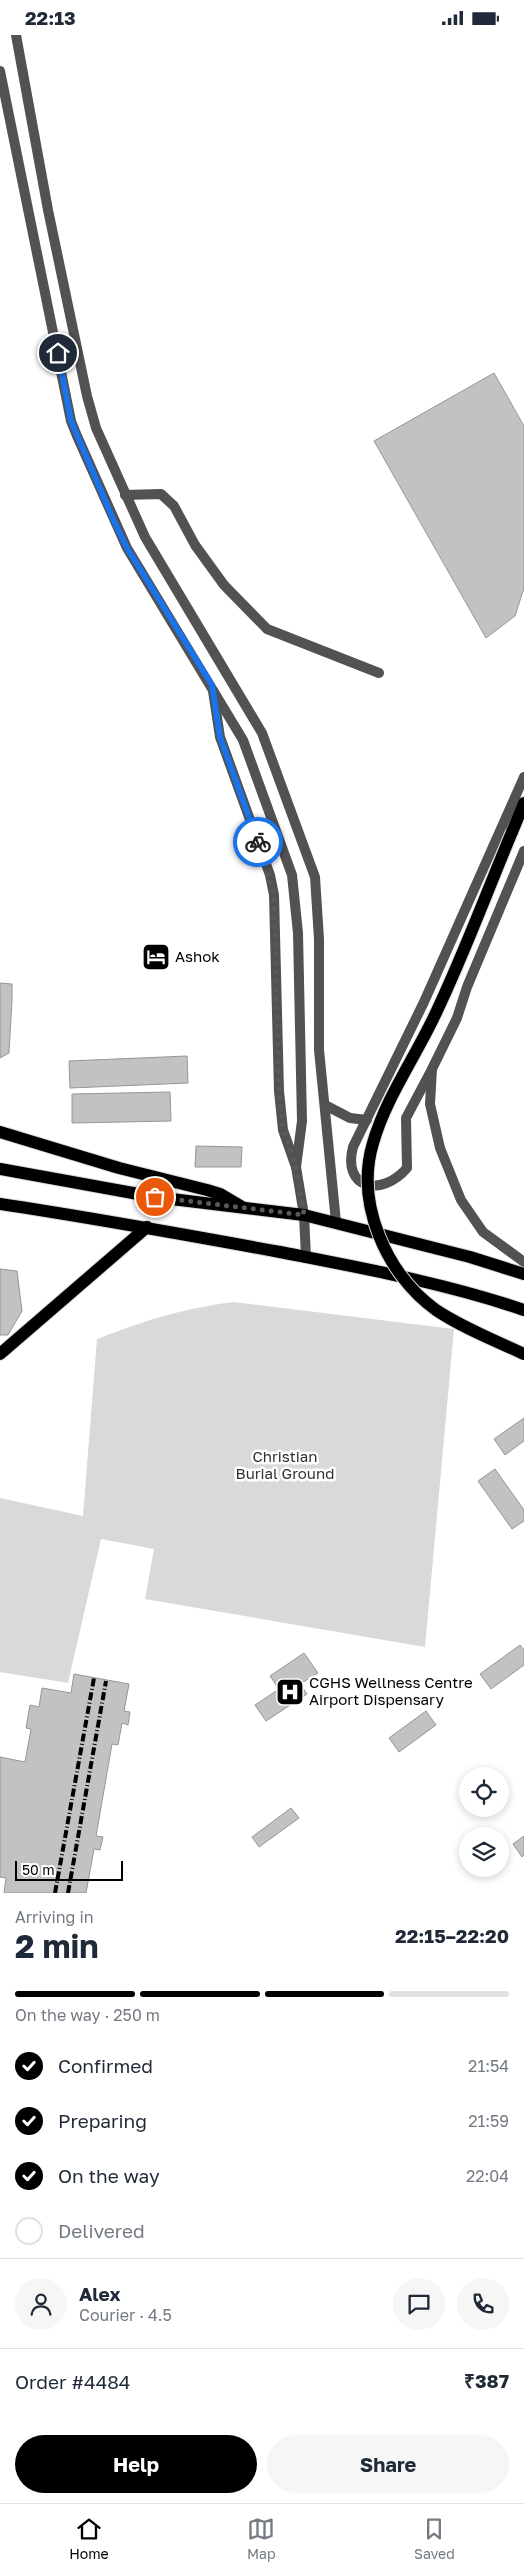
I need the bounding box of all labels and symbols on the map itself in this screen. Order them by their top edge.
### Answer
pin [37,332,79,374]
courier [233,817,283,867]
hotel icon: Ashok [141,942,171,972]
place label: Ashok [175,947,220,965]
pin [134,1176,176,1218]
park label: Christian Burial Ground [236,1447,334,1482]
place label: CGHS Wellness Centre Airport Dispensary [309,1673,473,1708]
hospital icon: CGHS Wellness Centre Airport Dispensary [275,1677,305,1707]
scale bar [15,1858,122,1881]

